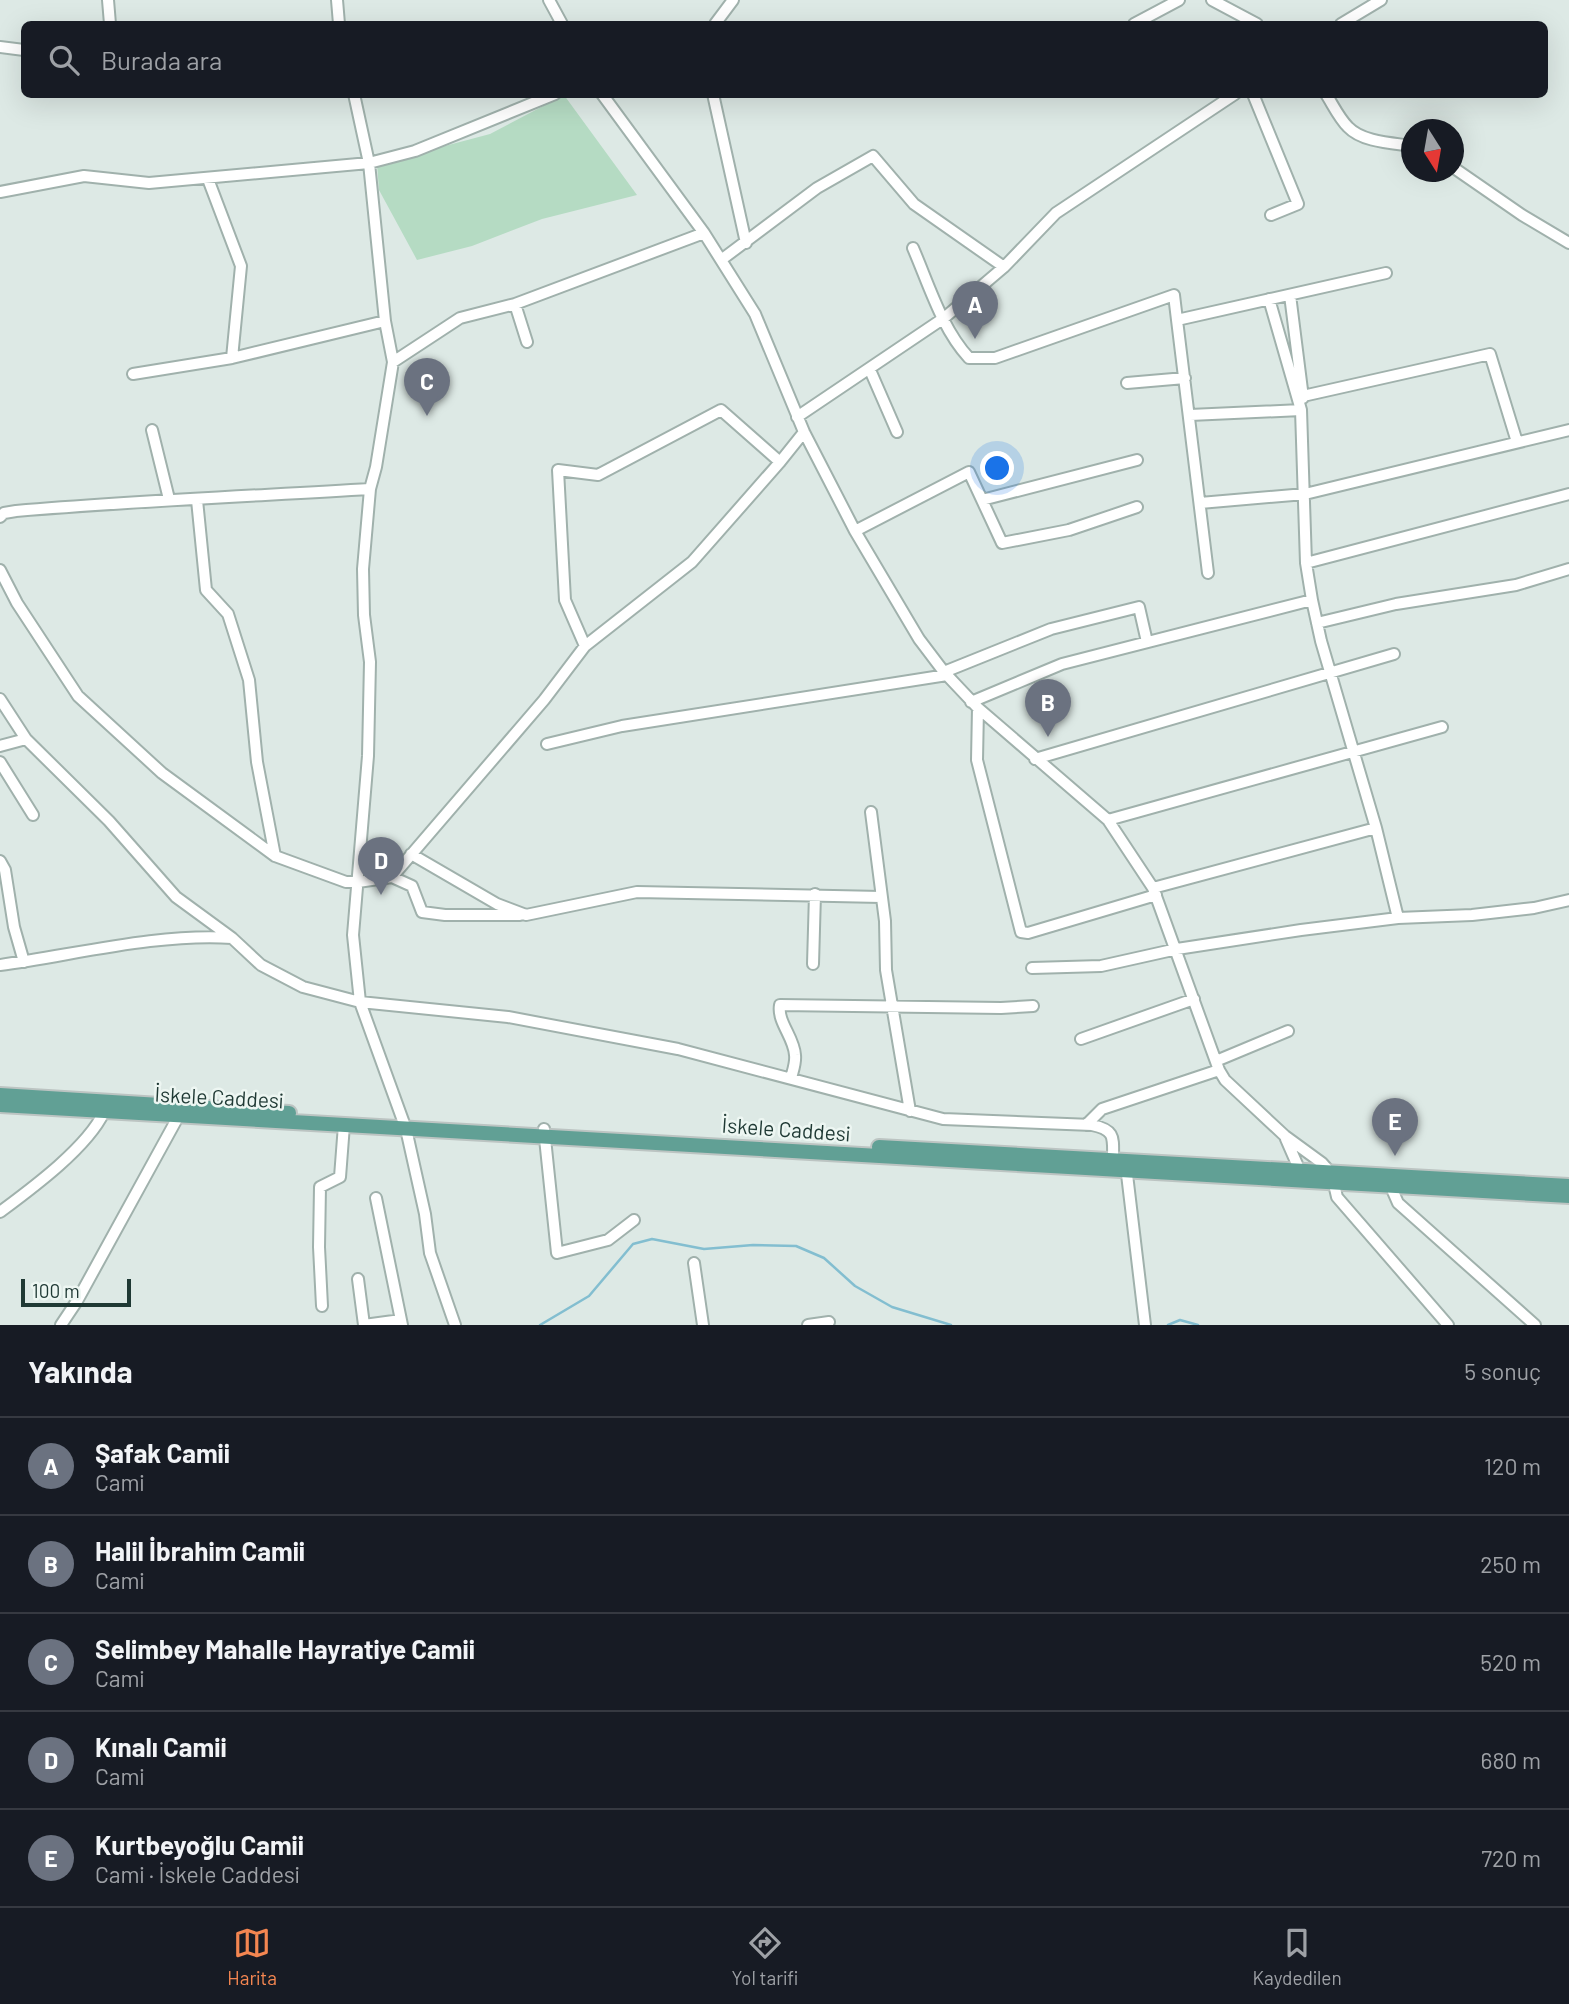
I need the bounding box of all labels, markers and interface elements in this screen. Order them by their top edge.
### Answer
search box [21,21,1548,98]
icon: search [45,41,83,79]
text: Burada ara [101,44,222,75]
north arrow [1401,119,1464,182]
pin: A [952,281,998,339]
pin: C [404,358,450,416]
your location [980,451,1014,485]
pin: B [1025,679,1071,737]
pin: D [358,837,404,895]
street label: İskele Caddesi [154,1081,284,1112]
pin: E [1372,1098,1418,1156]
street label: İskele Caddesi [721,1112,851,1145]
scale bar [21,1276,131,1308]
text: 100 m [32,1279,80,1302]
text: Yakında [28,1353,133,1389]
text: 5 sonuç [1464,1357,1541,1385]
text: Şafak Camii [95,1437,230,1468]
text: A [43,1452,59,1480]
text: 120 m [1484,1452,1541,1480]
text: Cami [95,1468,144,1496]
text: Halil İbrahim Camii [95,1535,305,1566]
text: B [44,1550,58,1578]
text: 250 m [1480,1550,1541,1578]
text: Cami [95,1566,144,1594]
text: Selimbey Mahalle Hayratiye Camii [95,1633,475,1664]
text: C [44,1648,58,1676]
text: 520 m [1480,1648,1541,1676]
text: Cami [95,1664,144,1692]
text: Kınalı Camii [95,1731,227,1762]
text: D [44,1746,58,1774]
text: 680 m [1481,1746,1541,1774]
text: Cami [95,1762,144,1790]
text: Kurtbeyoğlu Camii [95,1829,304,1860]
text: E [44,1844,58,1872]
text: 720 m [1481,1844,1541,1872]
text: Cami · İskele Caddesi [95,1860,300,1888]
tab: Harita [227,1924,277,1989]
tab: Yol tarifi [731,1924,798,1989]
tab: Kaydedilen [1252,1924,1342,1989]

